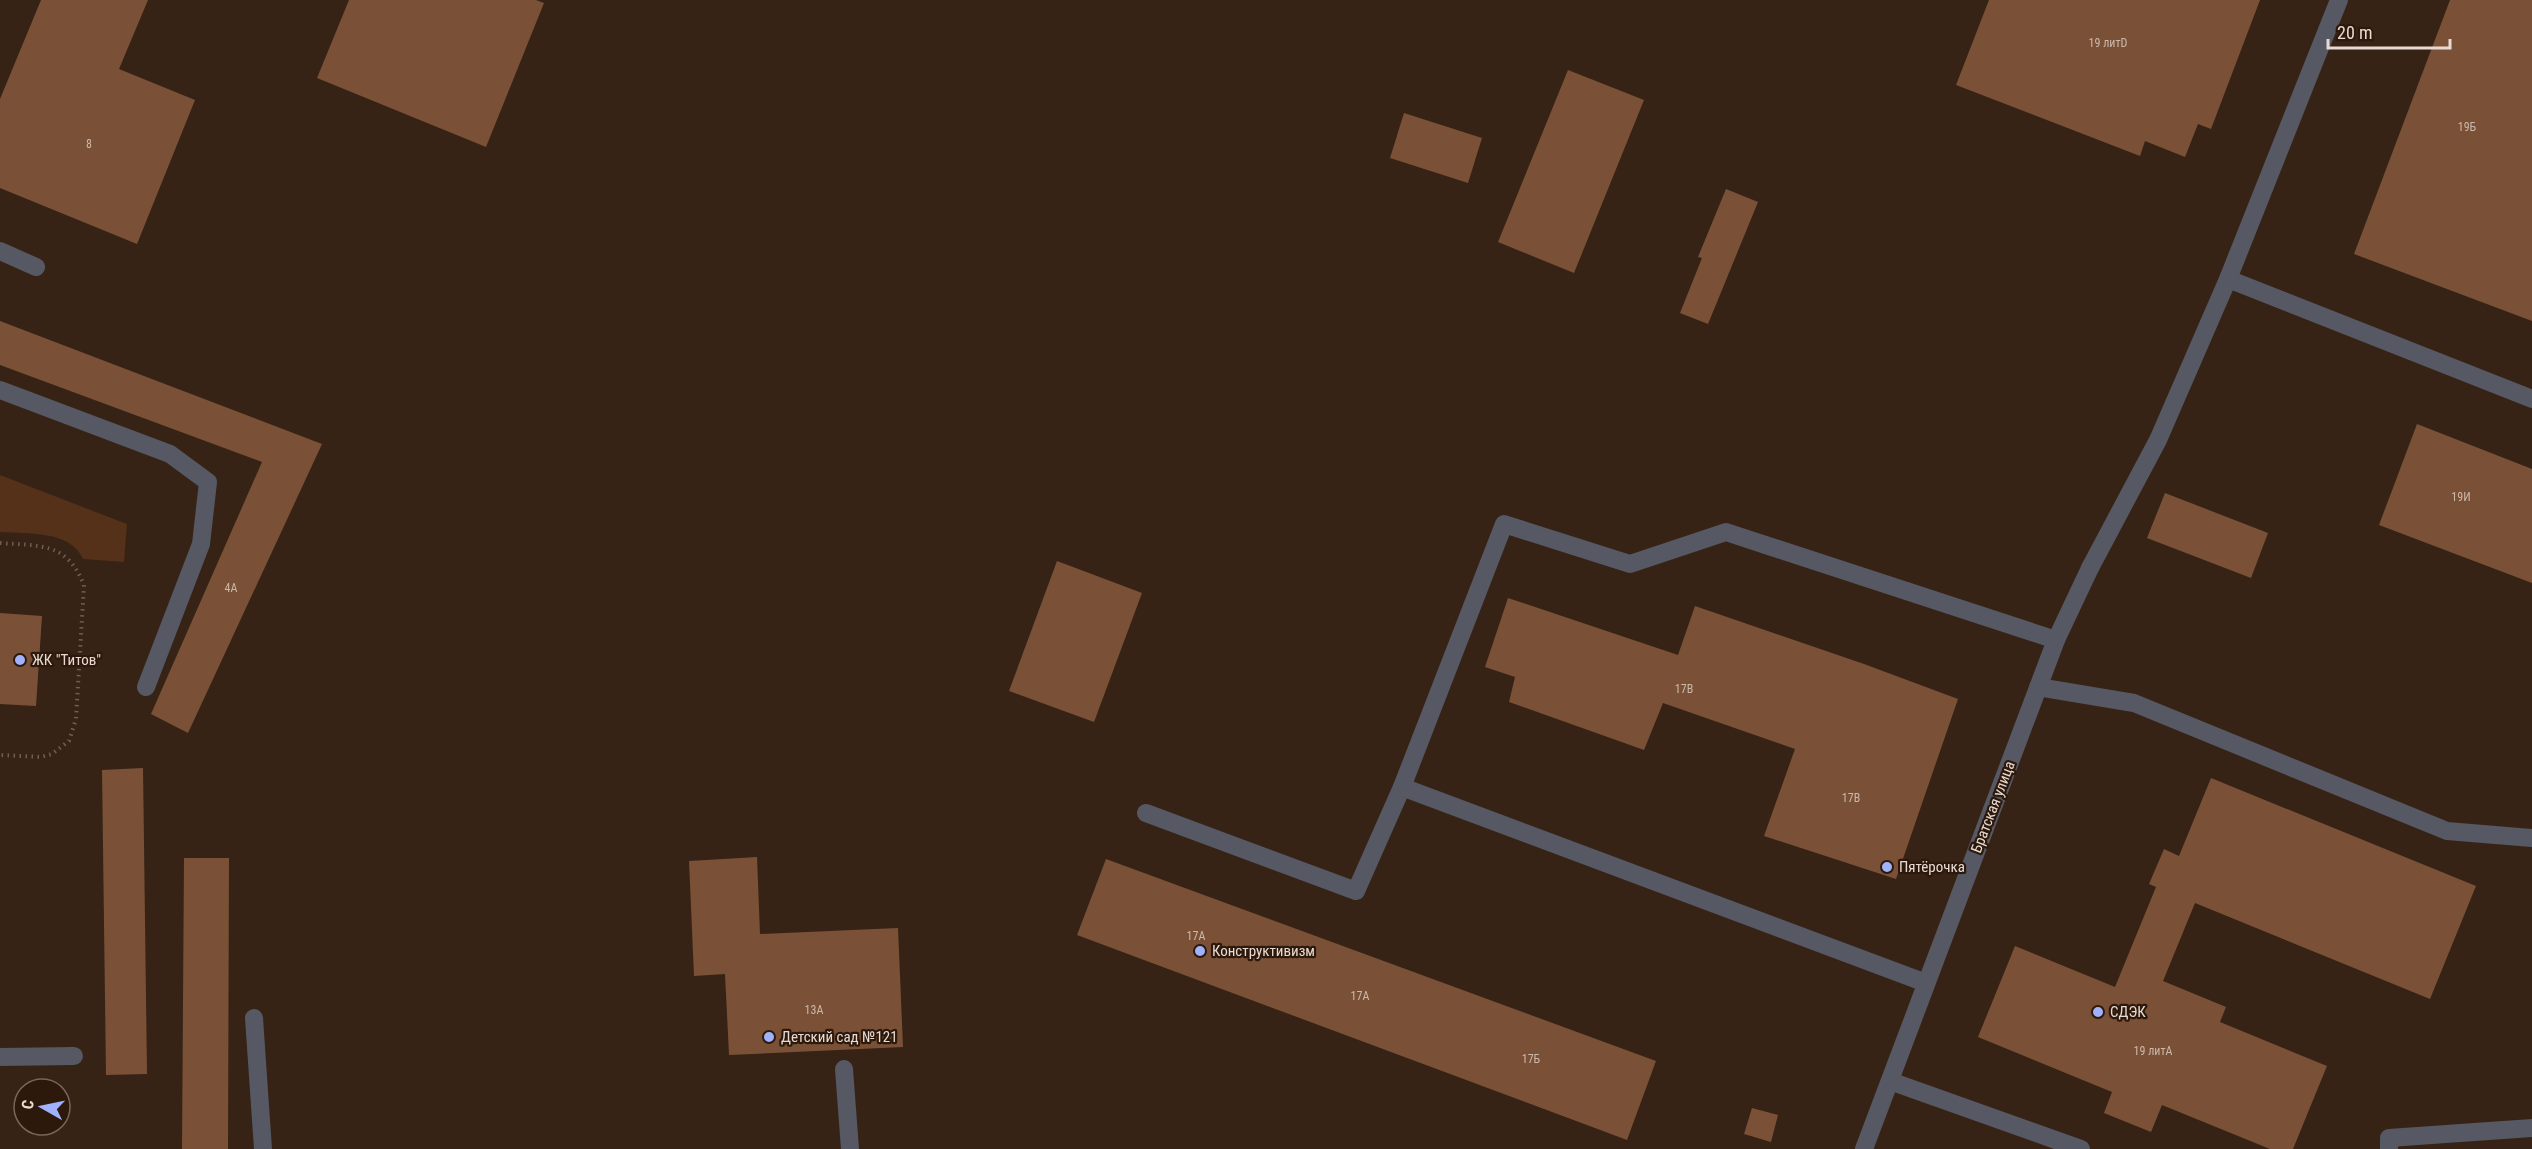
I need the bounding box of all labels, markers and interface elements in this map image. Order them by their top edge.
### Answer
scale bar [2328,12,2450,50]
text: 20 m [2337,22,2372,43]
house number: 19 литD [2089,36,2128,50]
house number: 19Б [2458,120,2477,134]
house number: 8 [86,137,92,151]
house number: 19И [2451,490,2471,504]
house number: 4А [225,581,238,595]
place label: ЖК "Титов" [32,651,101,669]
marker: ЖК "Титов" [13,653,27,667]
house number: 17В [1675,682,1693,696]
street label: Братская улица [1967,759,2019,855]
house number: 17В [1842,791,1860,805]
place label: Пятёрочка [1899,858,1965,876]
marker: Пятёрочка [1880,860,1894,874]
house number: 17А [1187,929,1205,943]
place label: Конструктивизм [1212,942,1315,960]
marker: Конструктивизм [1193,944,1207,958]
house number: 17А [1351,989,1369,1003]
house number: 13А [805,1003,823,1017]
place label: СДЭК [2110,1003,2146,1021]
marker: СДЭК [2091,1005,2105,1019]
place label: Детский сад №121 [781,1028,898,1046]
marker: Детский сад №121 [762,1030,776,1044]
house number: 19 литА [2134,1044,2173,1058]
house number: 17Б [1522,1052,1541,1066]
north arrow [12,1077,72,1137]
text: С [18,1099,38,1111]

